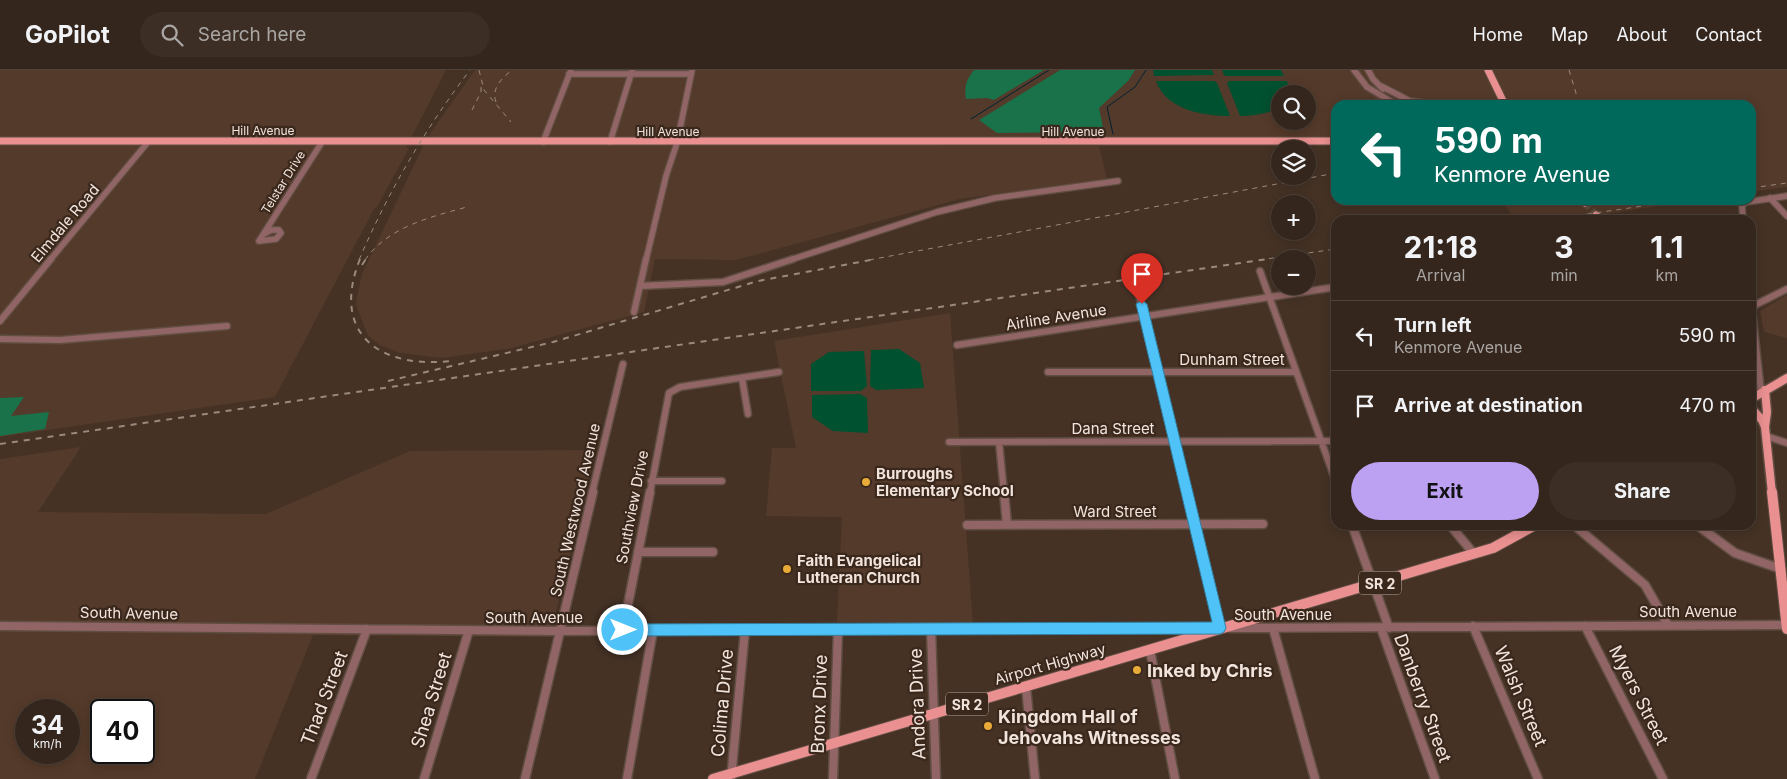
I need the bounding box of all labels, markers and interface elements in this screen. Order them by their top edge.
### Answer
search box [140,12,490,57]
text: GoPilot [25,20,110,49]
icon: search [158,21,186,49]
text: Search here [198,23,306,46]
text: Home [1473,24,1523,45]
text: Map [1551,24,1588,45]
text: About [1616,24,1667,45]
text: Contact [1695,24,1762,45]
map controls [1271,85,1316,295]
button: search [1271,85,1316,130]
text: 590 m [1434,119,1543,161]
icon: left [1351,120,1416,185]
street label: Hill Avenue [231,123,295,138]
street label: Hill Avenue [636,124,700,139]
street label: Hill Avenue [1041,124,1105,139]
button: layers [1271,140,1316,185]
street label: Telstar Drive [258,148,308,216]
text: Kenmore Avenue [1434,161,1610,187]
street label: Elmdale Road [27,180,103,266]
button: + [1271,195,1316,240]
text: 21:18 [1404,229,1478,265]
text: 3 [1554,229,1574,265]
text: 1.1 [1650,229,1683,265]
button: − [1271,250,1316,295]
pin [1121,253,1163,304]
icon: arrive [1128,260,1156,288]
text: Arrival [1416,265,1465,285]
text: min [1550,265,1578,285]
text: km [1655,265,1678,285]
street label: Airline Avenue [1004,300,1108,334]
text: Turn left [1394,314,1472,337]
icon: left [1351,322,1379,350]
text: 590 m [1679,324,1736,347]
text: Kenmore Avenue [1394,337,1522,357]
street label: Dunham Street [1179,350,1285,369]
icon: arrive [1351,392,1379,420]
text: Arrive at destination [1394,394,1583,417]
text: 470 m [1679,394,1736,417]
street label: Dana Street [1071,419,1155,438]
street label: South Westwood Avenue [546,421,604,599]
street label: Southview Drive [612,449,652,565]
button: Exit [1351,462,1539,520]
button: Share [1549,462,1736,520]
place label: Burroughs Elementary School [876,464,1014,500]
marker: Burroughs Elementary School [860,476,872,488]
street label: Ward Street [1073,502,1157,521]
place label: Faith Evangelical Lutheran Church [797,551,921,587]
marker: Faith Evangelical Lutheran Church [781,563,793,575]
road number: SR 2 [1359,572,1401,594]
street label: South Avenue [1639,602,1737,621]
street label: South Avenue [80,603,178,623]
position arrow [596,603,648,655]
street label: South Avenue [1234,605,1332,624]
street label: South Avenue [485,608,583,627]
street label: Danberry Street [1390,631,1456,765]
street label: Airport Highway [992,639,1108,689]
street label: Myers Street [1605,642,1673,748]
street label: Walsh Street [1490,643,1552,750]
street label: Thad Street [296,648,352,748]
street label: Colima Drive [707,648,737,758]
street label: Andora Drive [905,648,929,760]
street label: Shea Street [407,650,456,750]
street label: Bronx Drive [807,654,831,754]
place label: Inked by Chris [1147,660,1273,681]
marker: Inked by Chris [1131,664,1143,676]
road number: SR 2 [946,692,988,716]
speed limit sign: 40 [90,699,155,764]
place label: Kingdom Hall of Jehovahs Witnesses [998,706,1181,748]
text: 34 [31,710,64,740]
marker: Kingdom Hall of Jehovahs Witnesses [982,720,994,732]
text: km/h [33,736,62,751]

